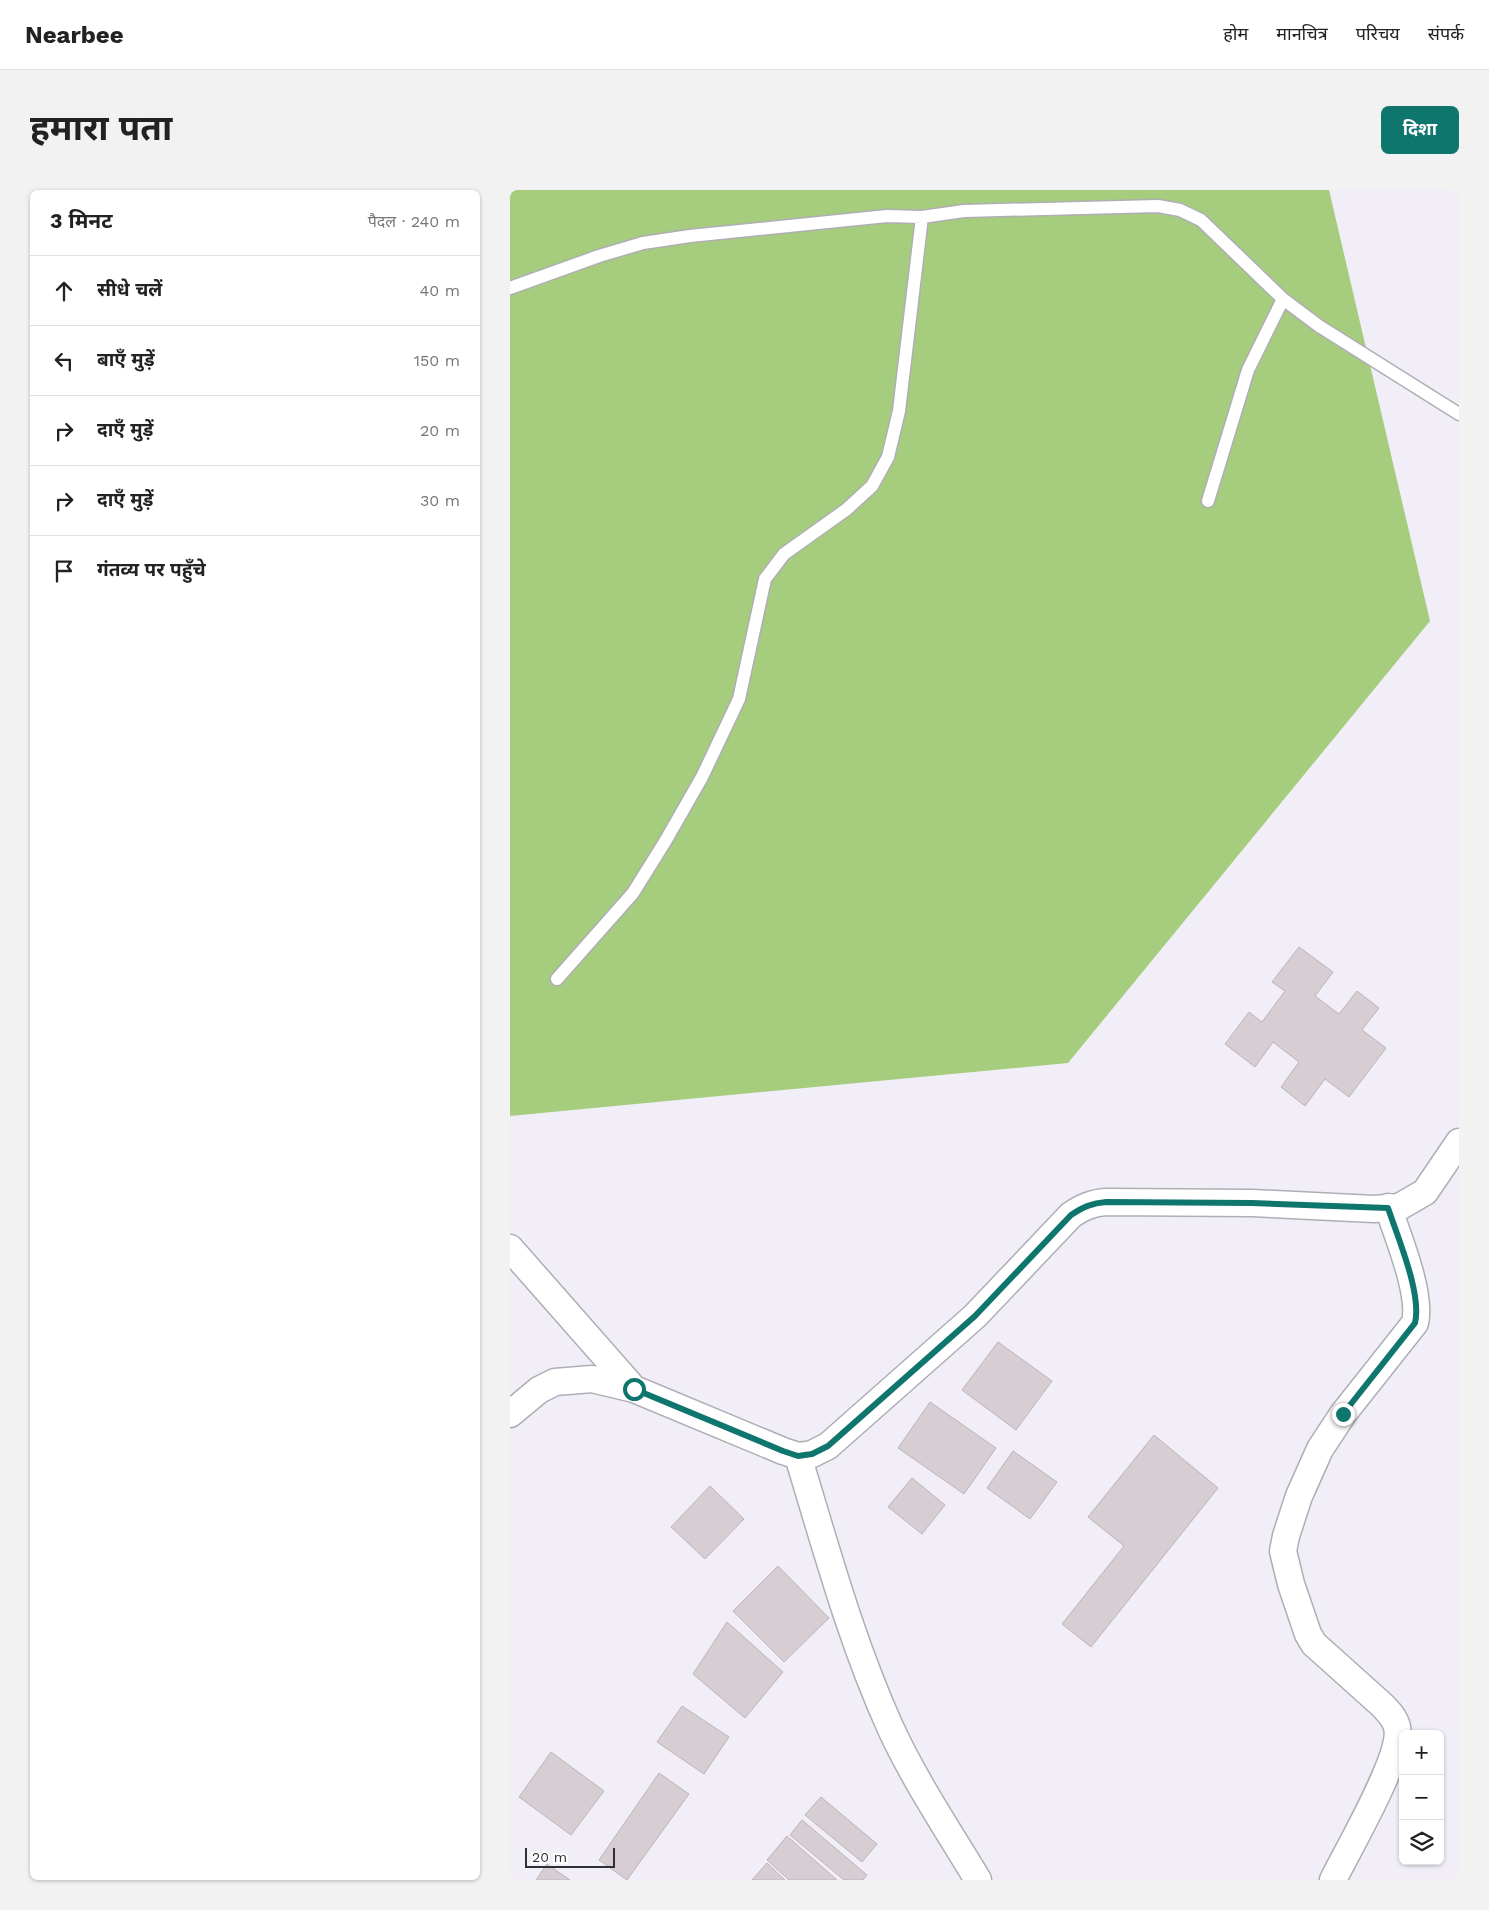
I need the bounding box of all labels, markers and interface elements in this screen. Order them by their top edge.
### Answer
text: Nearbee [25,21,124,49]
text: होम [1223,23,1248,44]
text: मानचित्र [1276,23,1328,44]
text: परिचय [1356,23,1400,44]
text: संपर्क [1428,23,1464,44]
button: दिशा [1381,106,1459,154]
text: हमारा पता [30,107,172,149]
text: 3 मिनट [50,208,113,233]
text: पैदल · 240 m [368,212,460,231]
icon: ahead [50,277,78,305]
text: सीधे चलें [97,278,162,301]
text: 40 m [420,281,460,300]
icon: left [50,347,78,375]
text: बाएँ मुड़ें [97,348,155,371]
text: 150 m [414,351,460,370]
icon: right [50,417,78,445]
text: दाएँ मुड़ें [97,418,153,441]
text: 20 m [420,421,460,440]
icon: right [50,487,78,515]
text: दाएँ मुड़ें [97,488,153,511]
text: 30 m [420,491,460,510]
icon: arrive [50,557,78,585]
text: गंतव्य पर पहुँचे [97,558,206,581]
route start [623,1378,646,1401]
route end [1332,1403,1355,1426]
map controls [1399,1730,1444,1865]
button: + [1399,1730,1444,1775]
button: − [1399,1775,1444,1820]
button: layers [1399,1820,1444,1865]
scale bar [525,1845,615,1868]
text: 20 m [532,1849,567,1865]

